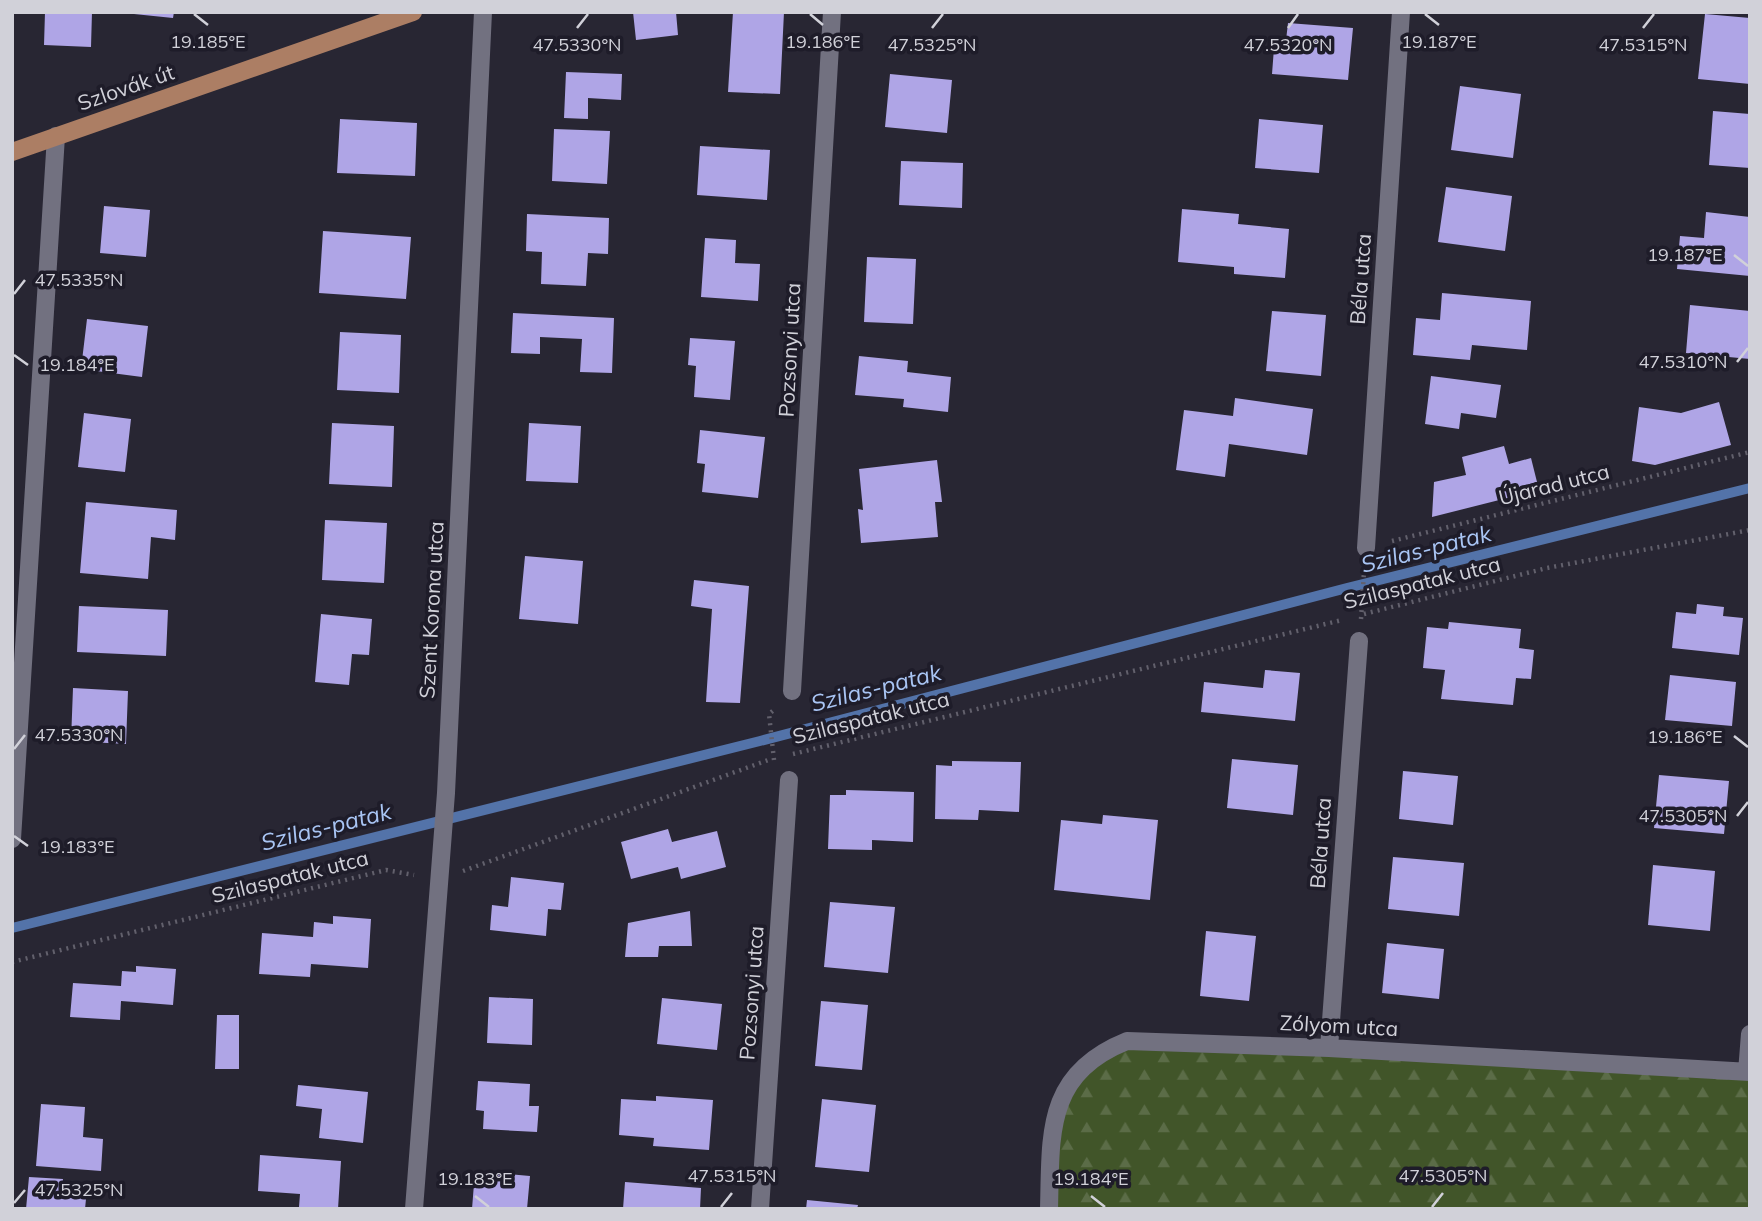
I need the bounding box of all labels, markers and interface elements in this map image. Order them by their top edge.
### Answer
text: 19.185°E [170,30,246,53]
text: 19.186°E [785,30,861,53]
text: 19.187°E [1401,30,1477,53]
text: 47.5330°N [532,33,622,56]
text: 47.5325°N [887,33,977,56]
text: 47.5320°N [1243,33,1333,56]
text: 47.5315°N [1598,33,1688,56]
street label: Szlovák út [74,58,177,116]
street label: Béla utca [1344,233,1376,325]
text: 19.187°E [1647,243,1723,266]
text: 47.5335°N [34,268,124,291]
street label: Pozsonyi utca [773,282,805,418]
text: 47.5310°N [1638,350,1728,373]
text: 19.184°E [39,353,115,376]
street label: Újarad utca [1496,458,1612,510]
water label: Szilas-patak [1358,518,1495,579]
street label: Szent Korona utca [413,521,449,699]
street label: Szilaspatak utca [1341,550,1503,614]
water label: Szilas-patak [808,657,945,718]
street label: Szilaspatak utca [790,685,952,749]
text: 47.5330°N [34,723,124,746]
text: 19.186°E [1647,725,1723,748]
water label: Szilas-patak [258,796,395,857]
street label: Béla utca [1304,797,1336,889]
text: 47.5305°N [1638,804,1728,827]
text: 19.183°E [39,835,115,858]
street label: Szilaspatak utca [209,844,371,908]
street label: Pozsonyi utca [733,925,769,1061]
street label: Zólyom utca [1279,1009,1399,1041]
text: 47.5315°N [687,1164,777,1187]
text: 47.5305°N [1398,1164,1488,1187]
text: 19.183°E [437,1167,513,1190]
text: 19.184°E [1053,1167,1129,1190]
text: 47.5325°N [34,1178,124,1201]

